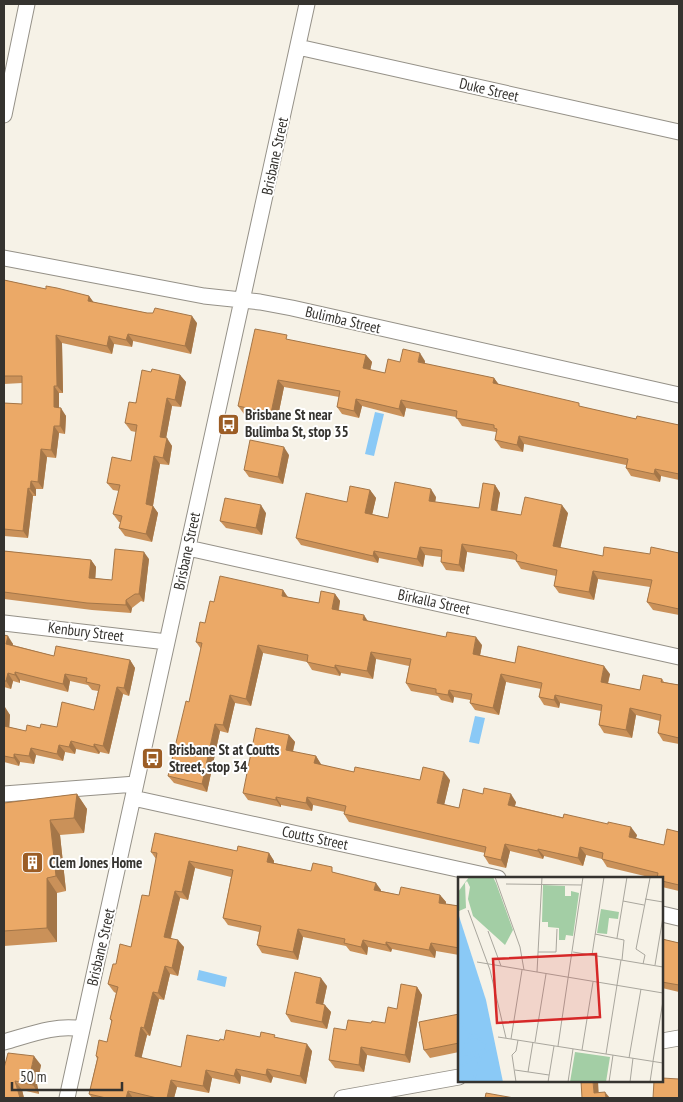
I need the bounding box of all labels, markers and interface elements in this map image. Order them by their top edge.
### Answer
street label: Duke Street [458,73,521,106]
street label: Brisbane Street [257,115,292,197]
street label: Bulimba Street [304,302,383,337]
place label: Brisbane St near Bulimba St, stop 35 [245,405,349,441]
bus stop icon: Brisbane St near Bulimba St, stop 35 [217,412,241,436]
street label: Brisbane Street [169,510,204,592]
street label: Birkalla Street [396,585,472,618]
street label: Kenbury Street [47,617,125,646]
place label: Brisbane St at Coutts Street, stop 34 [169,740,280,776]
bus stop icon: Brisbane St at Coutts Street, stop 34 [141,747,165,771]
street label: Coutts Street [280,821,350,854]
building icon: Clem Jones Home [21,851,45,875]
place label: Clem Jones Home [49,853,142,872]
inset map [458,877,663,1082]
street label: Brisbane Street [82,906,119,988]
scale bar [12,1060,122,1092]
text: 50 m [20,1067,46,1086]

